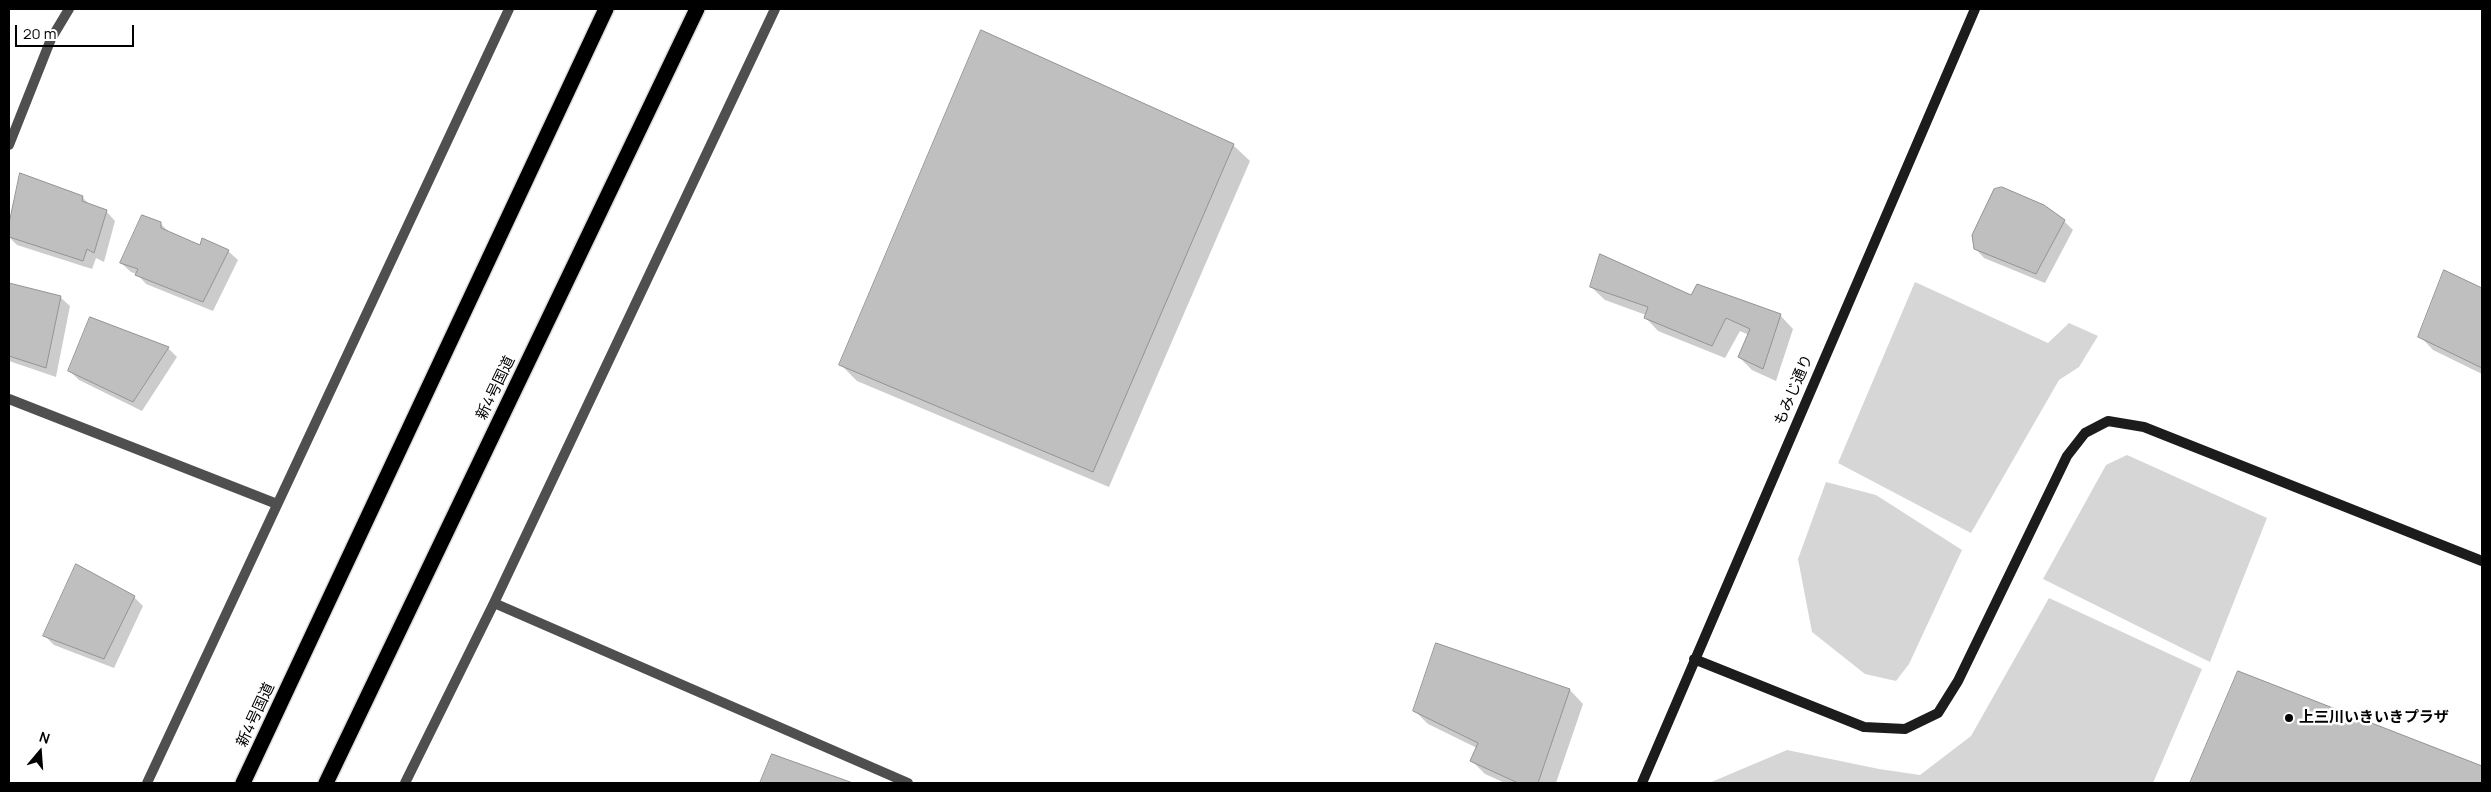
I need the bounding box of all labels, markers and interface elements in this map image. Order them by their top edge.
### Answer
scale bar [18,15,136,47]
text: 20 m [23,23,56,44]
street label: もみじ通り [1771,352,1817,428]
street label: 新4号国道 [473,353,519,423]
street label: 新4号国道 [233,680,279,750]
place label: 上三川いきいきプラザ [2299,709,2449,727]
marker: 上三川いきいきプラザ [2283,712,2295,724]
north arrow [15,727,65,777]
text: N [37,727,53,748]

